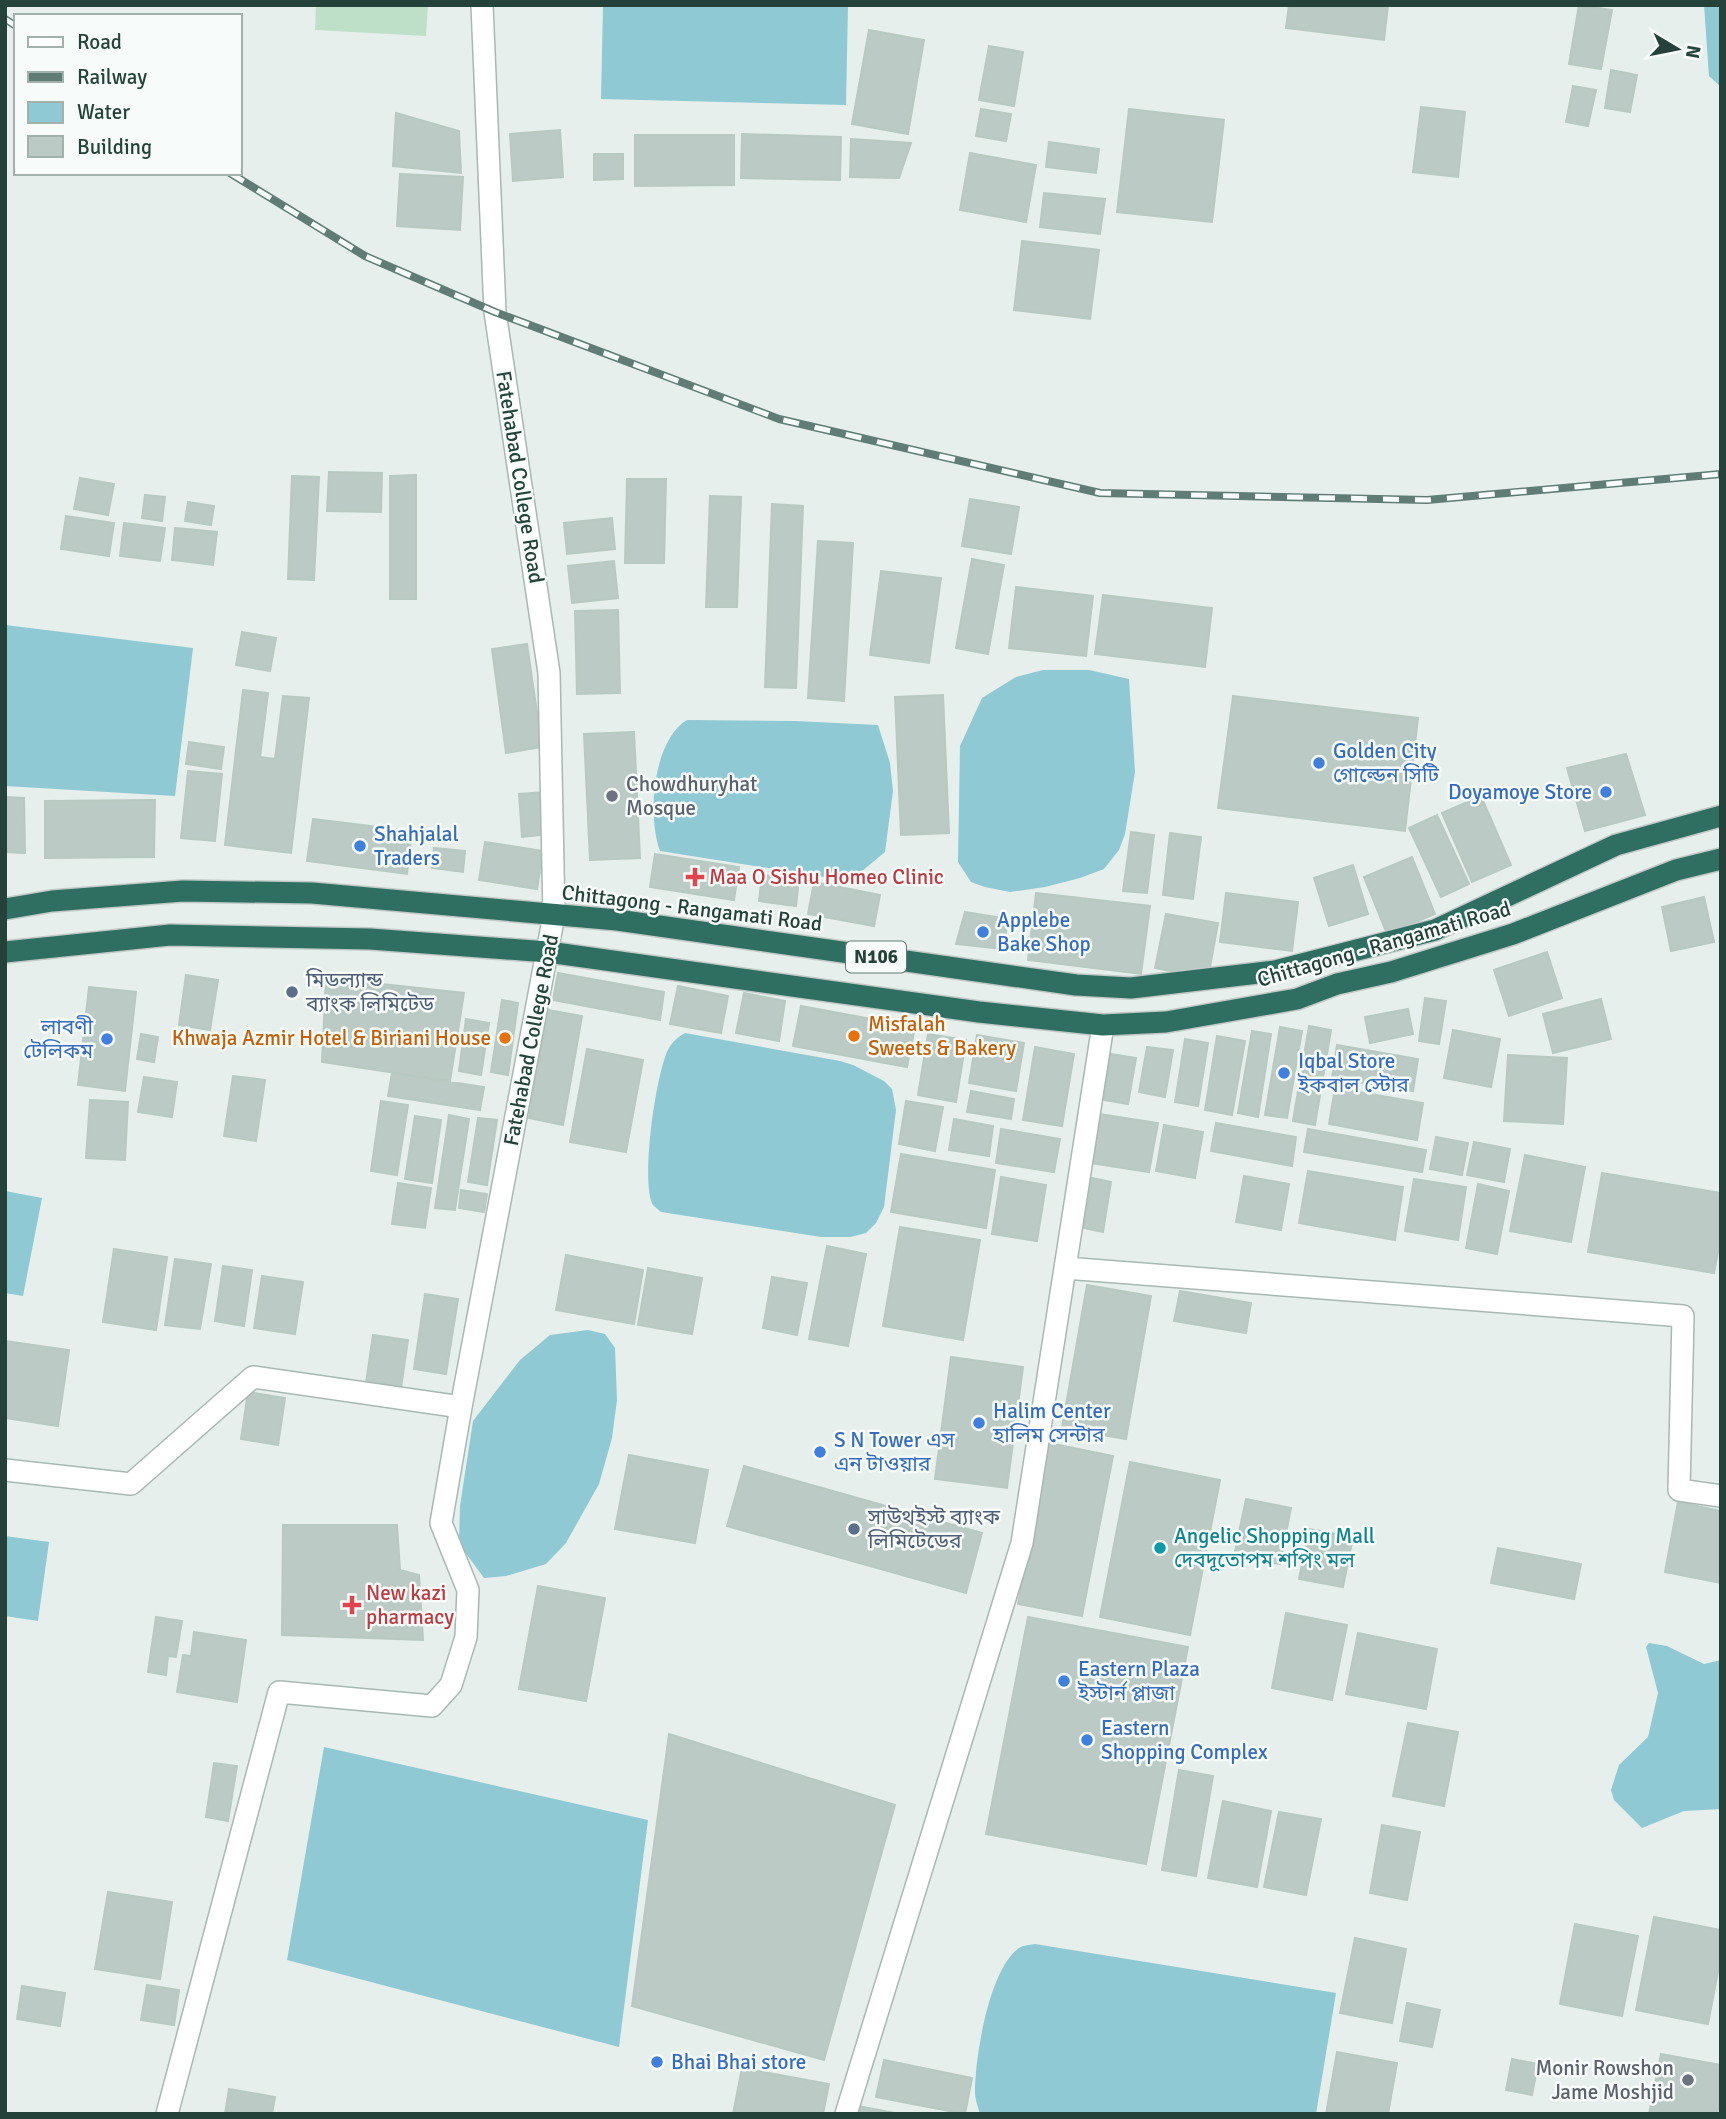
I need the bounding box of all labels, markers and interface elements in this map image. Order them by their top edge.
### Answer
legend [14,14,242,175]
north arrow [1642,14,1712,84]
text: Road [77,29,122,55]
text: N [1680,43,1706,60]
text: Railway [77,64,147,90]
text: Water [77,99,130,125]
text: Building [77,134,152,160]
street label: Fatehabad College Road [490,369,550,585]
place label: Golden City গোল্ডেন সিটি [1333,738,1439,788]
marker: Golden City গোল্ডেন সিটি [1311,755,1327,771]
place label: Chowdhuryhat Mosque [626,771,757,821]
place label: Doyamoye Store [1448,779,1592,805]
marker: Doyamoye Store [1598,784,1614,800]
marker: Chowdhuryhat Mosque [604,788,620,804]
place label: Shahjalal Traders [374,821,459,871]
marker: Shahjalal Traders [352,838,368,854]
place label: Maa O Sishu Homeo Clinic [709,864,944,890]
marker: Maa O Sishu Homeo Clinic [687,869,703,885]
street label: Chittagong - Rangamati Road [560,879,824,937]
street label: Chittagong - Rangamati Road [1254,895,1514,993]
place label: Applebe Bake Shop [997,907,1091,957]
marker: Applebe Bake Shop [975,924,991,940]
street label: Fatehabad College Road [498,932,564,1148]
road number: N106 [846,942,906,973]
place label: মিডল্যান্ড ব্যাংক লিমিটেড [305,967,435,1017]
marker: মিডল্যান্ড ব্যাংক লিমিটেড [284,984,300,1000]
place label: Misfalah Sweets & Bakery [868,1011,1016,1061]
place label: লাবণী টেলিকম [23,1014,94,1064]
place label: Khwaja Azmir Hotel & Biriani House [172,1025,491,1051]
marker: Misfalah Sweets & Bakery [846,1028,862,1044]
marker: Khwaja Azmir Hotel & Biriani House [497,1030,513,1046]
marker: লাবণী টেলিকম [99,1031,115,1047]
place label: Iqbal Store ইকবাল স্টোর [1297,1048,1409,1098]
marker: Iqbal Store ইকবাল স্টোর [1276,1065,1292,1081]
place label: Halim Center হালিম সেন্টার [992,1398,1111,1448]
marker: Halim Center হালিম সেন্টার [971,1415,987,1431]
place label: S N Tower এস এন টাওয়ার [834,1427,956,1477]
marker: S N Tower এস এন টাওয়ার [812,1444,828,1460]
place label: সাউথইস্ট ব্যাংক লিমিটেডের [867,1504,1001,1554]
marker: সাউথইস্ট ব্যাংক লিমিটেডের [846,1521,862,1537]
place label: Angelic Shopping Mall দেবদূতোপম শপিং মল [1174,1523,1375,1573]
marker: Angelic Shopping Mall দেবদূতোপম শপিং মল [1152,1540,1168,1556]
place label: New kazi pharmacy [366,1580,454,1630]
marker: New kazi pharmacy [344,1597,360,1613]
place label: Eastern Plaza ইস্টার্ন প্লাজা [1077,1656,1200,1706]
marker: Eastern Plaza ইস্টার্ন প্লাজা [1056,1673,1072,1689]
place label: Eastern Shopping Complex [1101,1715,1268,1765]
marker: Eastern Shopping Complex [1079,1732,1095,1748]
place label: Bhai Bhai store [671,2049,806,2075]
marker: Bhai Bhai store [649,2054,665,2070]
place label: Monir Rowshon Jame Moshjid [1535,2055,1674,2105]
marker: Monir Rowshon Jame Moshjid [1680,2072,1696,2088]

